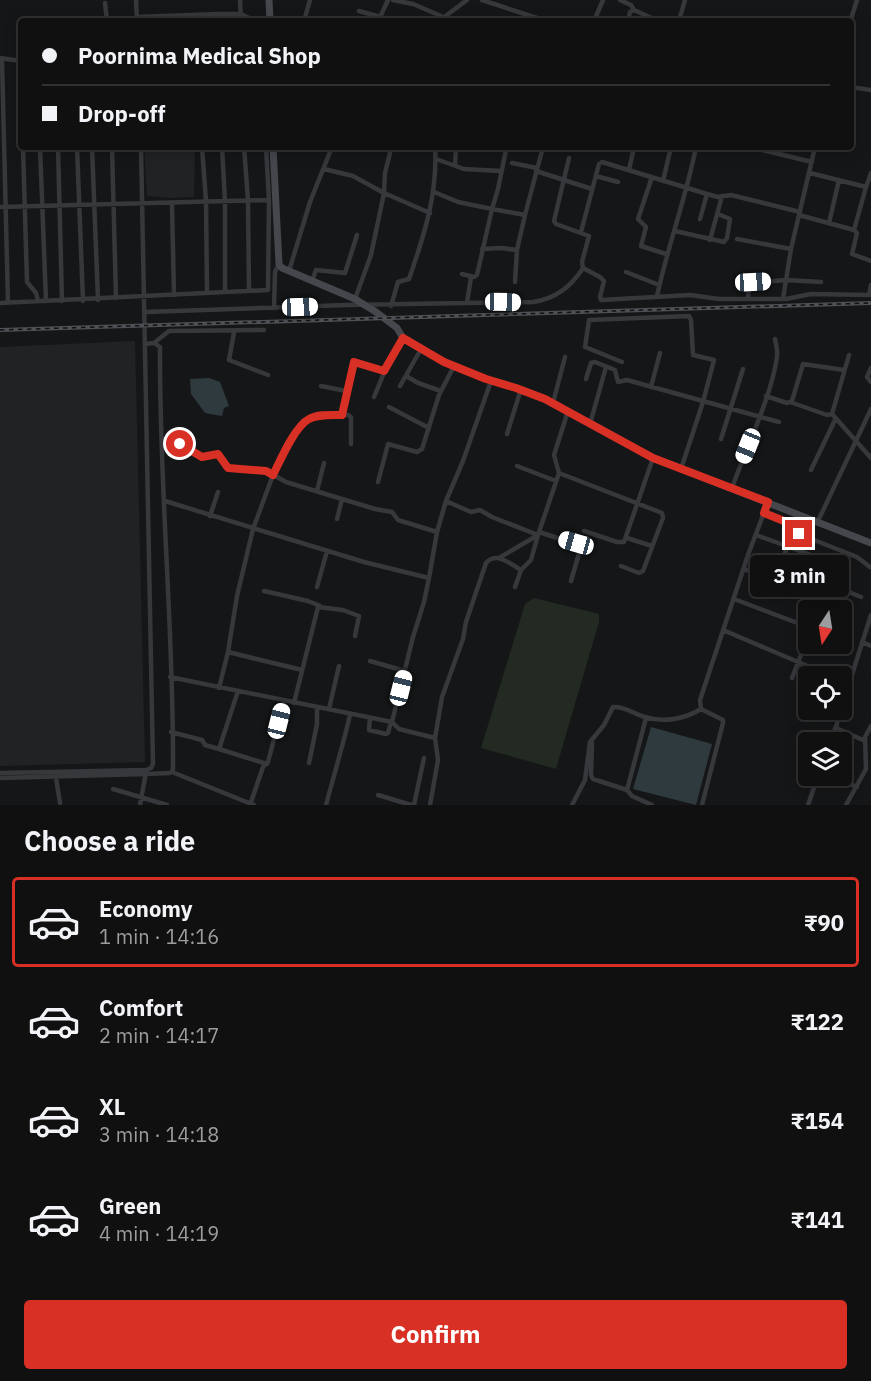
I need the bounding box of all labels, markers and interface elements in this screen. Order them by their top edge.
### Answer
text: Poornima Medical Shop [78,41,321,70]
text: Drop-off [78,99,165,128]
car [735,272,771,292]
car [485,293,521,311]
car [282,297,318,317]
car [733,426,763,466]
route start [166,430,193,457]
route end [785,520,812,547]
car [556,529,596,557]
callout: 3 min [750,555,848,597]
text: 3 min [773,562,826,589]
north arrow [798,600,852,654]
map controls [798,600,852,786]
button: locate [798,666,852,720]
car [388,668,414,708]
car [266,701,292,741]
button: layers [798,732,852,786]
text: Choose a ride [24,823,195,858]
text: Economy [99,894,193,923]
icon: car [27,895,81,949]
text: ₹90 [804,908,844,937]
text: 1 min · 14:16 [99,923,219,950]
text: Comfort [99,993,183,1022]
icon: car [27,994,81,1048]
text: ₹122 [791,1007,844,1036]
text: 2 min · 14:17 [99,1022,219,1049]
text: XL [99,1092,125,1121]
icon: car [27,1093,81,1147]
text: ₹154 [791,1106,844,1135]
text: 3 min · 14:18 [99,1121,219,1148]
text: Green [99,1191,161,1220]
icon: car [27,1192,81,1246]
text: ₹141 [791,1205,844,1234]
text: 4 min · 14:19 [99,1220,219,1247]
button: Confirm [24,1300,847,1369]

